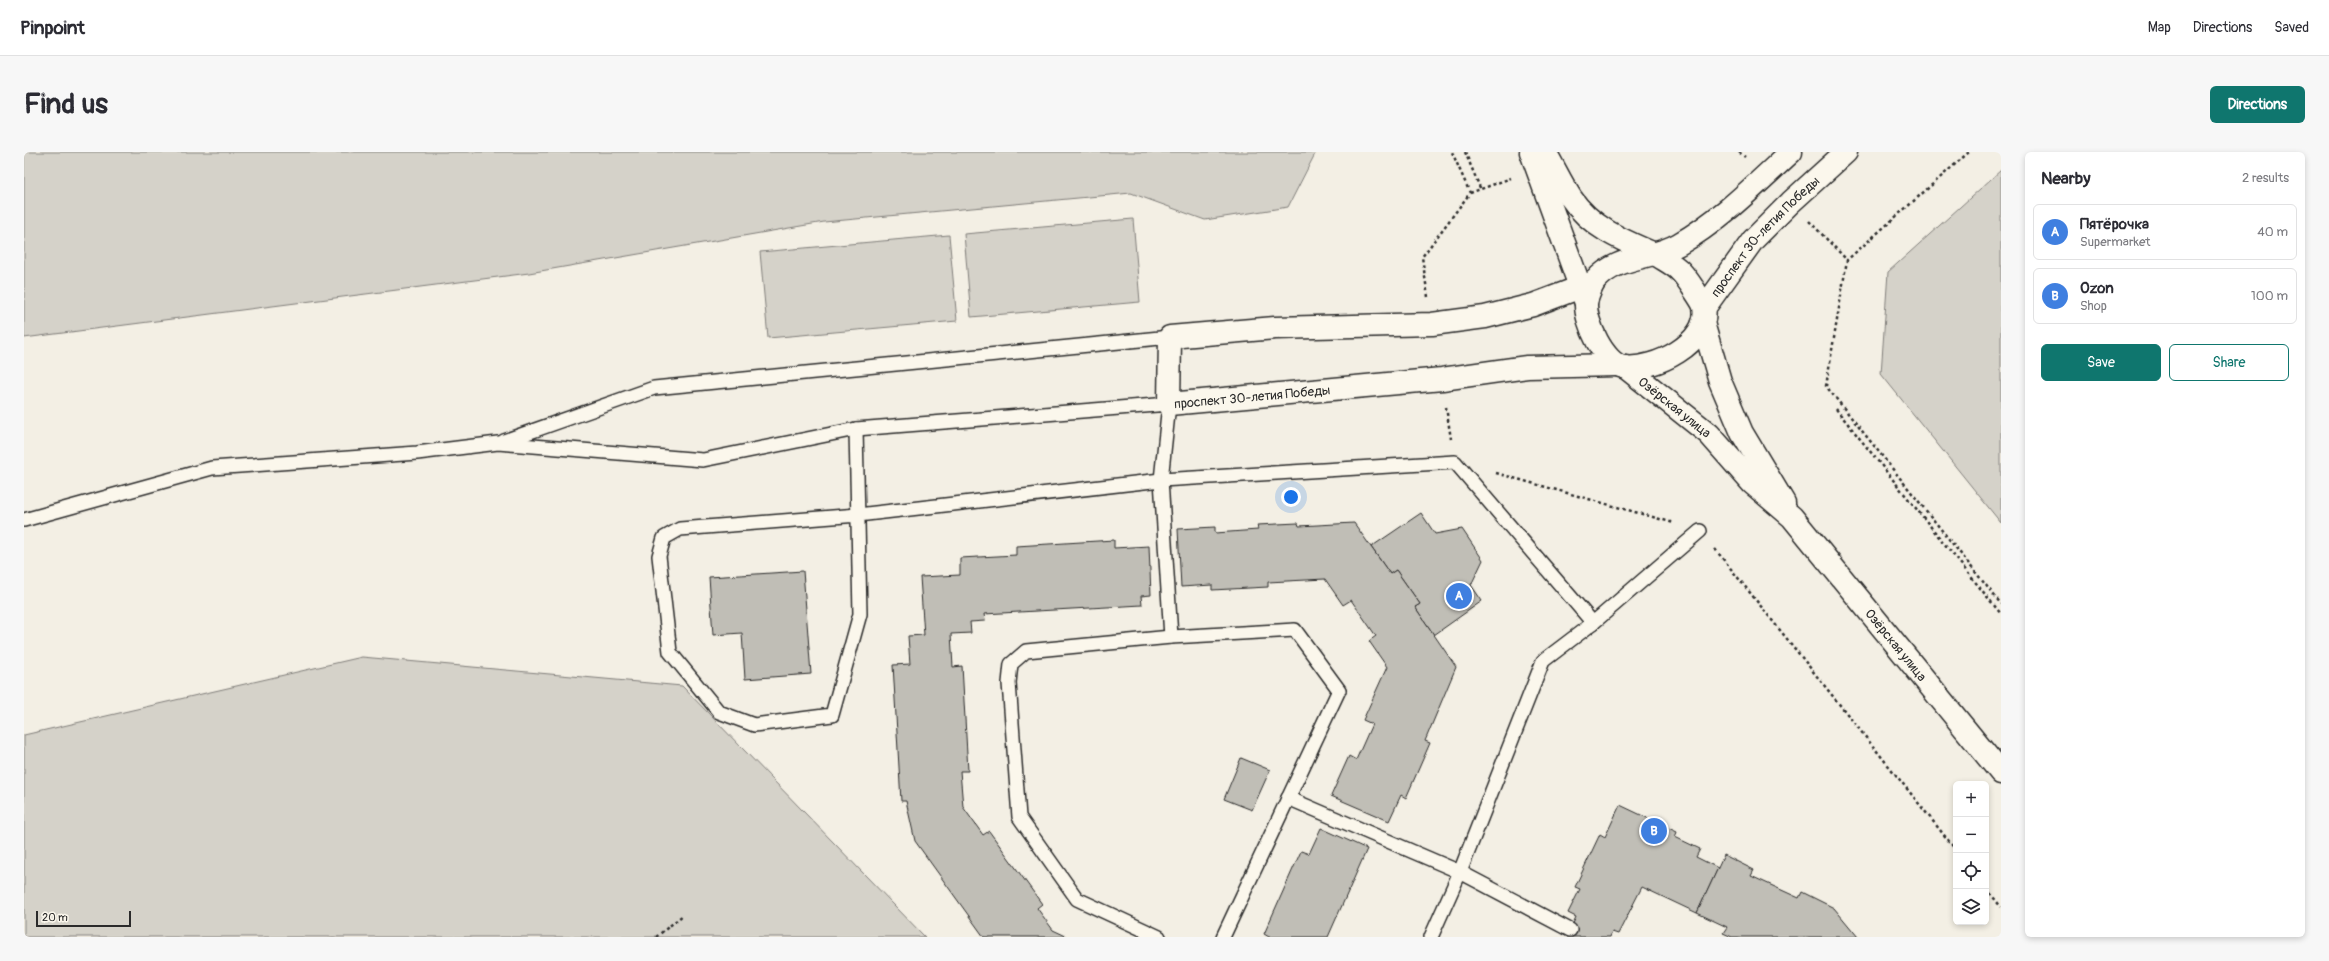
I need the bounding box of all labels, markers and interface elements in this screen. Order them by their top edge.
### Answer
text: Pinpoint [20,16,85,40]
text: Map [2148,19,2171,36]
text: Directions [2193,19,2252,36]
text: Saved [2274,19,2309,36]
button: Directions [2210,86,2305,123]
text: Find us [24,87,108,122]
text: Nearby [2041,168,2090,189]
text: 2 results [2242,170,2289,186]
street label: проспект 30-летия Победы [1708,173,1823,300]
text: Пятёрочка [2080,215,2149,234]
text: A [2051,224,2059,240]
text: 40 m [2257,224,2288,240]
text: Supermarket [2080,234,2151,250]
text: Ozon [2080,279,2114,298]
text: B [2051,288,2059,304]
text: 100 m [2251,288,2288,304]
text: Shop [2080,298,2107,314]
button: Save [2041,344,2161,381]
button: Share [2169,344,2289,381]
street label: Озёрская улица [1635,374,1714,442]
street label: проспект 30-летия Победы [1173,382,1331,412]
your location [1281,487,1301,507]
pin: A [1446,581,1472,611]
street label: Озёрская улица [1861,606,1930,685]
map controls [1953,781,1989,925]
button: + [1953,781,1989,817]
pin: B [1641,816,1667,846]
button: − [1953,817,1989,853]
button: locate [1953,853,1989,889]
button: layers [1953,889,1989,925]
scale bar [36,909,131,928]
text: 20 m [42,911,68,924]

